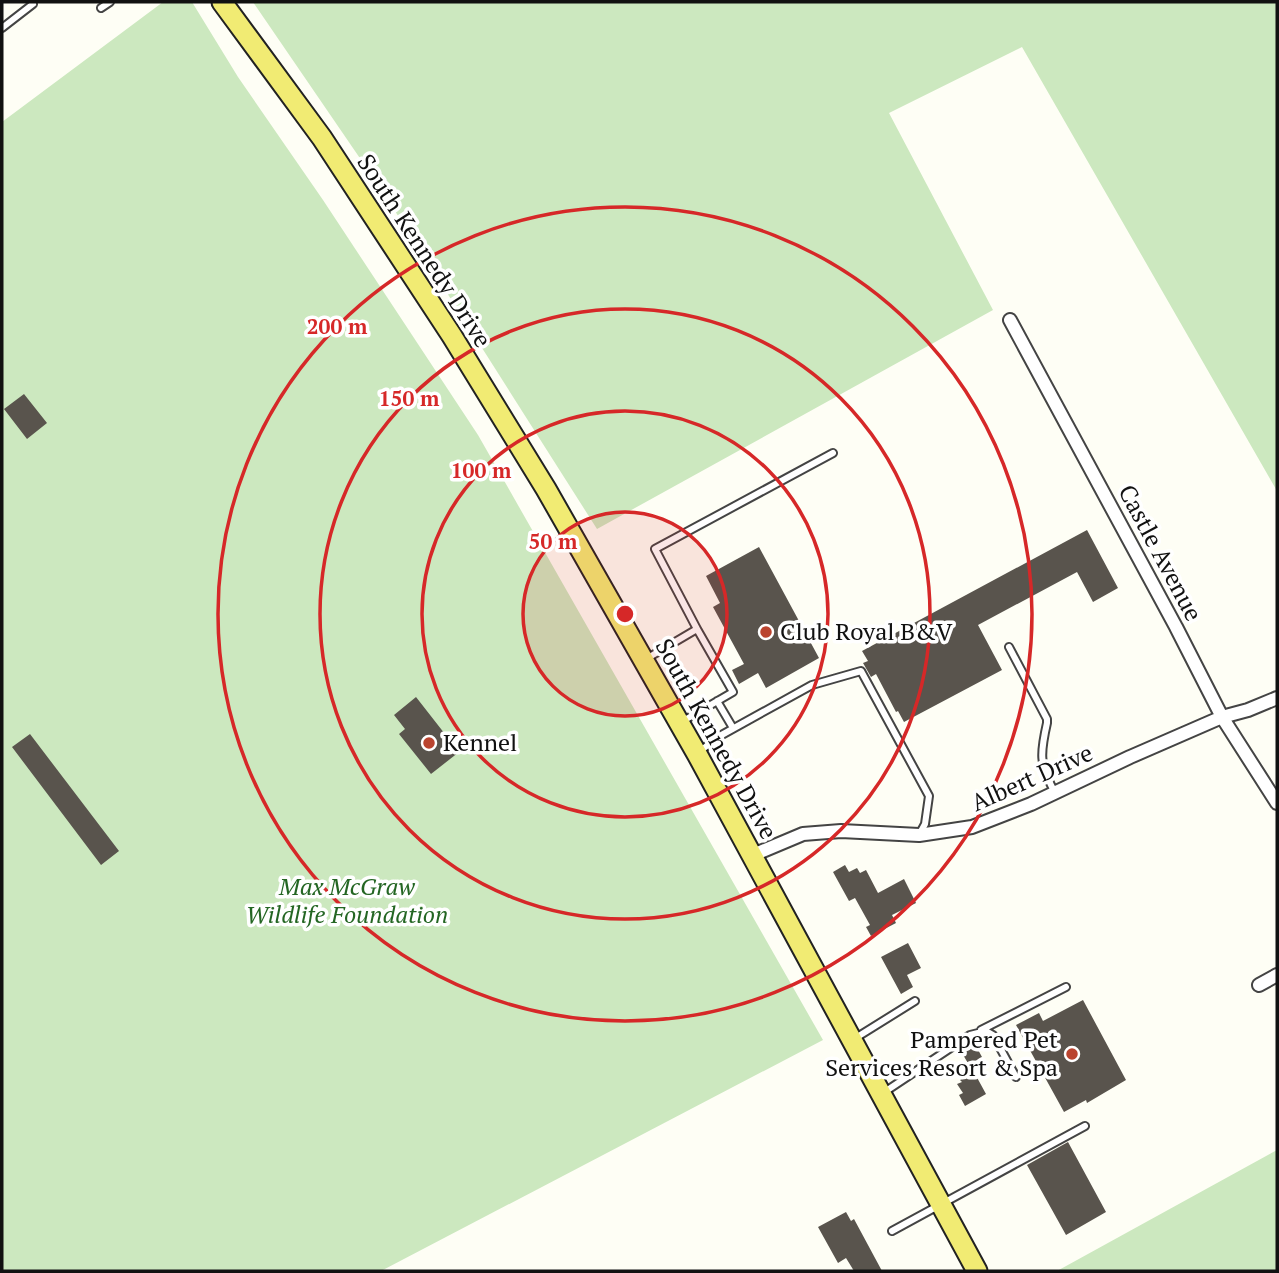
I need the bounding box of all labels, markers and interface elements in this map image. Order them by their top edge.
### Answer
street label: South Kennedy Drive [350,148,499,353]
text: 200 m [307,312,368,340]
text: 150 m [379,384,440,412]
text: 100 m [451,456,512,484]
street label: Castle Avenue [1112,479,1210,626]
text: 50 m [529,527,578,555]
centre of rings [613,602,637,626]
place label: Club Royal B&V [780,615,953,647]
marker: Club Royal B&V [758,624,774,640]
street label: South Kennedy Drive [649,633,785,844]
place label: Kennel [443,726,517,758]
marker: Kennel [421,735,437,751]
street label: Albert Drive [966,736,1097,818]
park label: Max McGraw Wildlife Foundation [246,870,448,930]
place label: Pampered Pet Services Resort & Spa [825,1023,1058,1083]
marker: Pampered Pet Services Resort & Spa [1064,1046,1080,1062]

